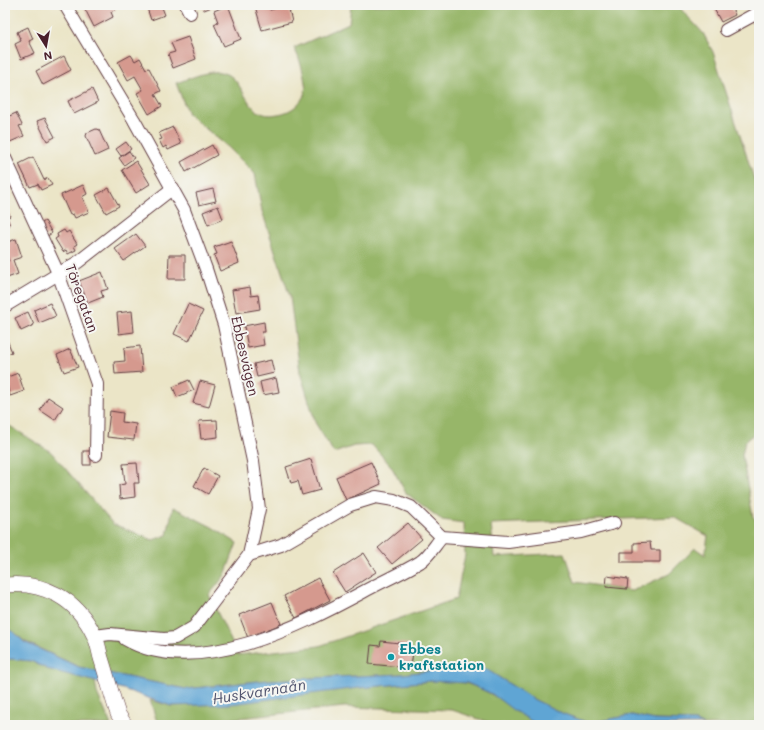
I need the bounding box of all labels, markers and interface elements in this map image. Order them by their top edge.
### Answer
north arrow [26,26,66,66]
text: N [42,48,54,64]
street label: Töregatan [61,261,104,335]
street label: Ebbesvägen [227,314,264,398]
place label: Ebbes kraftstation [399,639,484,674]
marker: Ebbes kraftstation [386,652,396,662]
water label: Huskvarnaån [211,674,307,708]

